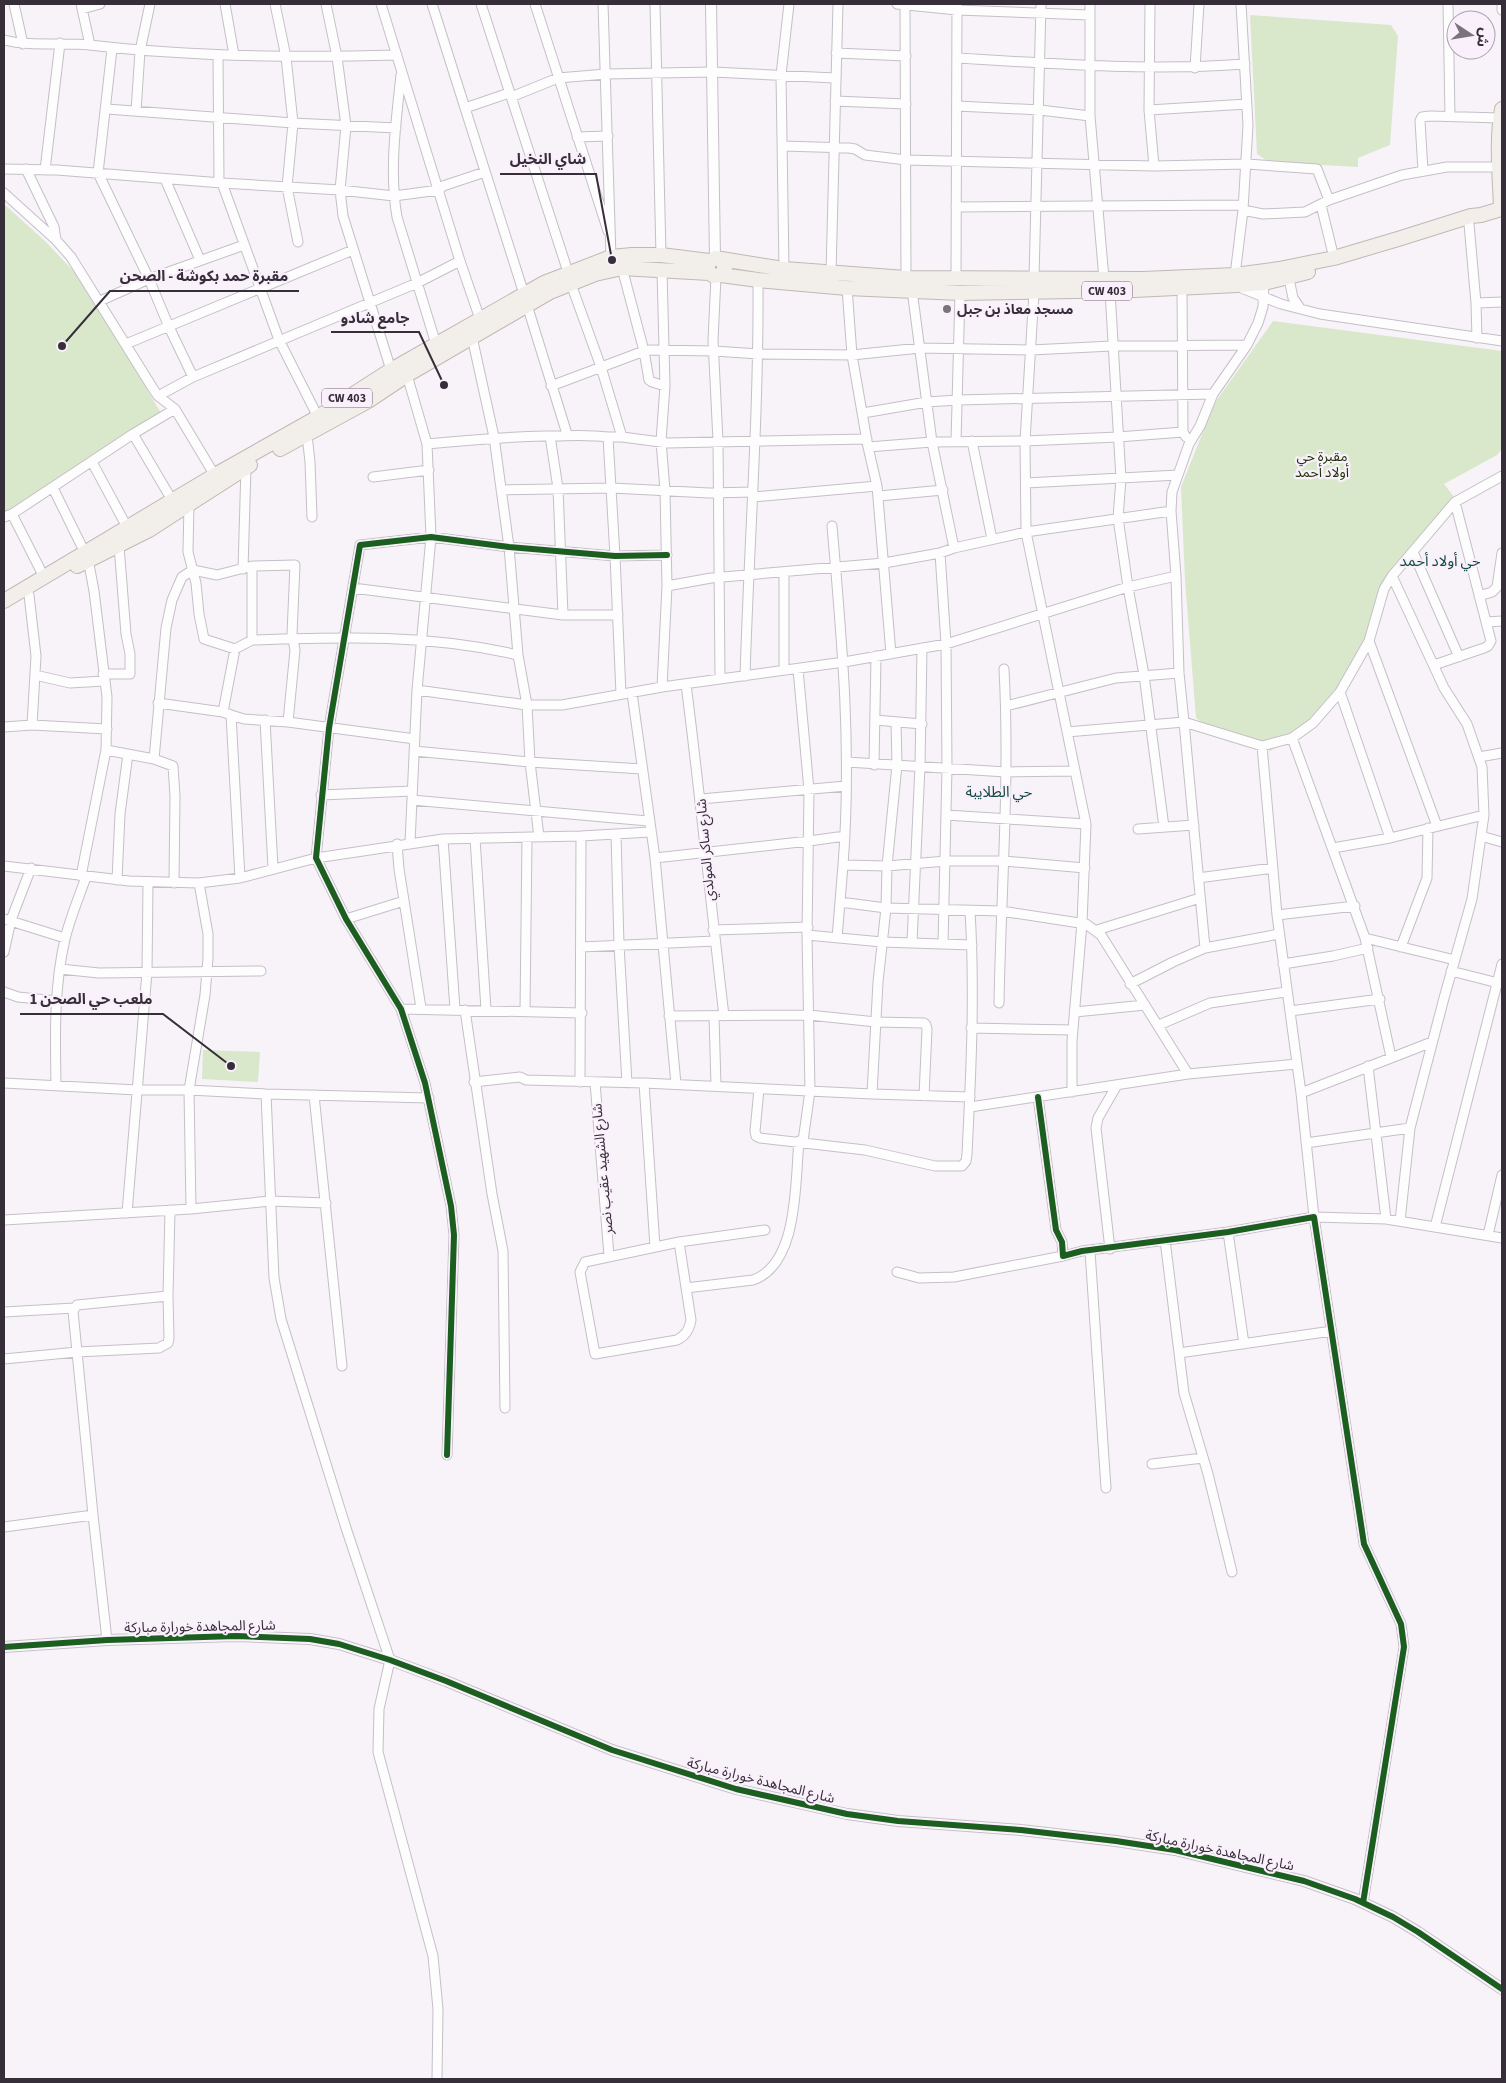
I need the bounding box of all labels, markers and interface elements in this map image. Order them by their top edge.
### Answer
north arrow [1446,10,1496,60]
text: ش [1471,26,1495,49]
callout: شاي النخيل [500,144,596,174]
text: شاي النخيل [510,149,586,170]
callout: مقبرة حمد بكوشة - الصحن [110,261,299,291]
text: مقبرة حمد بكوشة - الصحن [120,266,288,287]
road number: CW 403 [1082,282,1132,300]
place label: مسجد معاذ بن جبل [957,300,1074,320]
callout: جامع شادو [331,302,419,332]
marker: مسجد معاذ بن جبل [941,303,953,315]
text: جامع شادو [341,308,410,329]
road number: CW 403 [322,388,372,408]
park label: مقبرة حي أولاد أحمد [1295,447,1350,483]
district label: حي أولاد أحمد [1399,551,1481,572]
district label: حي الطلايبة [966,782,1033,803]
street label: شارع ساكر المولدي [692,798,721,902]
callout: ملعب حي الصحن 1 [20,984,163,1014]
text: ملعب حي الصحن 1 [29,989,153,1010]
street label: شارع الشهيد عقيب نصر [587,1103,619,1236]
street label: شارع المجاهدة خورارة مباركة [124,1616,276,1638]
street label: شارع المجاهدة خورارة مباركة [685,1753,837,1809]
street label: شارع المجاهدة خورارة مباركة [1144,1825,1296,1877]

